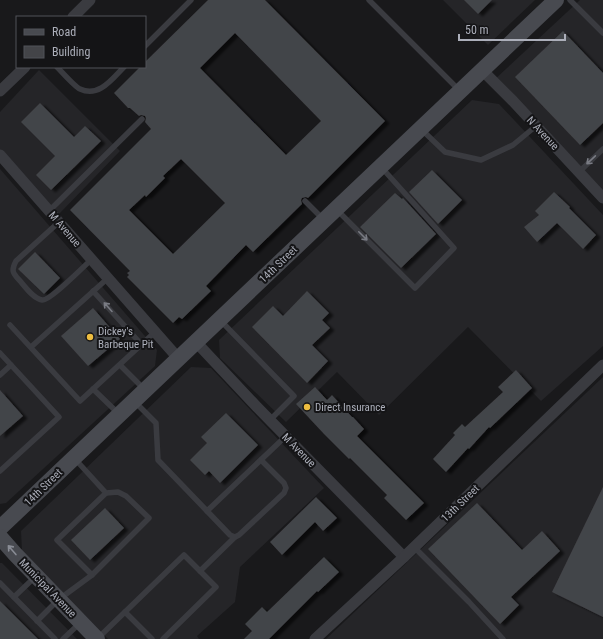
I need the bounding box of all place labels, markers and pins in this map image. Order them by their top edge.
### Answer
place label: Dickey's Barbeque Pit [98,325,154,351]
marker: Dickey's Barbeque Pit [85,332,95,342]
place label: Direct Insurance [315,401,385,414]
marker: Direct Insurance [302,402,312,412]

